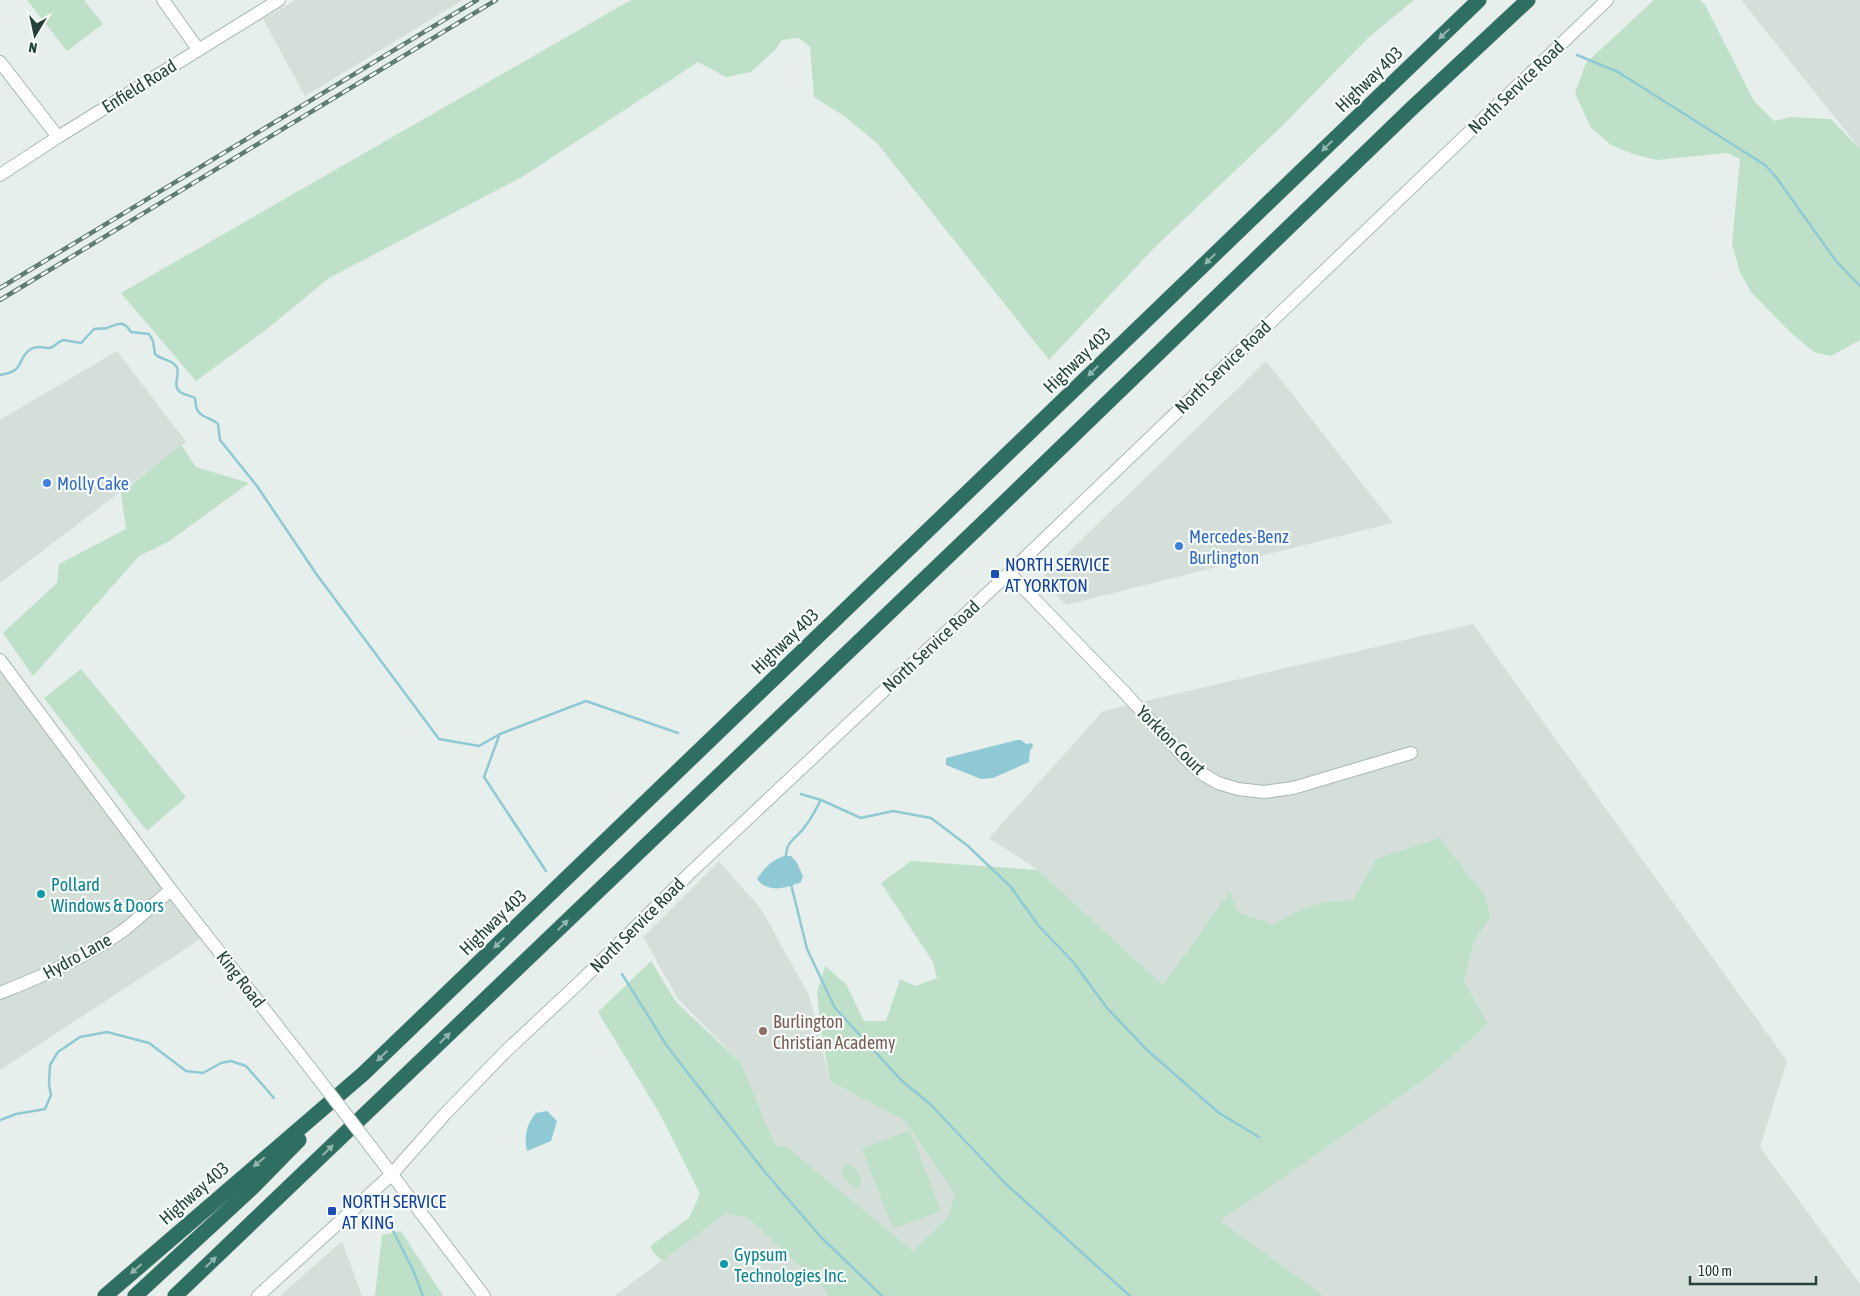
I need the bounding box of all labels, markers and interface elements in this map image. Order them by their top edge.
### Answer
north arrow [10,10,60,60]
one-way arrow [1438,28,1450,40]
street label: North Service Road [1464,36,1568,138]
text: N [28,39,38,56]
street label: Highway 403 [1331,42,1407,116]
street label: Enfield Road [98,55,180,117]
one-way arrow [1321,140,1333,152]
one-way arrow [1204,252,1216,264]
street label: North Service Road [1171,316,1275,418]
street label: Highway 403 [1039,323,1115,397]
one-way arrow [1087,365,1099,377]
place label: Molly Cake [57,473,129,494]
marker: Molly Cake [41,477,53,489]
place label: Mercedes-Benz Burlington [1189,526,1289,568]
marker: Mercedes-Benz Burlington [1173,540,1185,552]
place label: NORTH SERVICE AT YORKTON [1005,554,1110,596]
marker: NORTH SERVICE AT YORKTON [989,568,1001,580]
street label: North Service Road [878,596,984,696]
street label: Highway 403 [747,604,823,678]
street label: Yorkton Court [1132,701,1210,779]
street label: North Service Road [585,873,689,977]
place label: Pollard Windows & Doors [51,874,164,916]
street label: Highway 403 [455,885,531,959]
marker: Pollard Windows & Doors [35,888,47,900]
one-way arrow [557,919,569,931]
street label: Hydro Lane [39,929,115,983]
one-way arrow [493,937,505,949]
street label: King Road [212,946,270,1012]
place label: Burlington Christian Academy [773,1011,895,1053]
marker: Burlington Christian Academy [757,1025,769,1037]
one-way arrow [439,1032,451,1044]
one-way arrow [376,1050,388,1062]
one-way arrow [322,1144,334,1156]
street label: Highway 403 [155,1157,233,1229]
one-way arrow [253,1157,266,1168]
place label: NORTH SERVICE AT KING [342,1191,447,1233]
marker: NORTH SERVICE AT KING [326,1205,338,1217]
place label: Gypsum Technologies Inc. [734,1244,847,1286]
scale bar [1690,1254,1816,1286]
one-way arrow [204,1256,216,1268]
marker: Gypsum Technologies Inc. [718,1258,730,1270]
text: 100 m [1698,1262,1732,1279]
one-way arrow [131,1263,143,1275]

